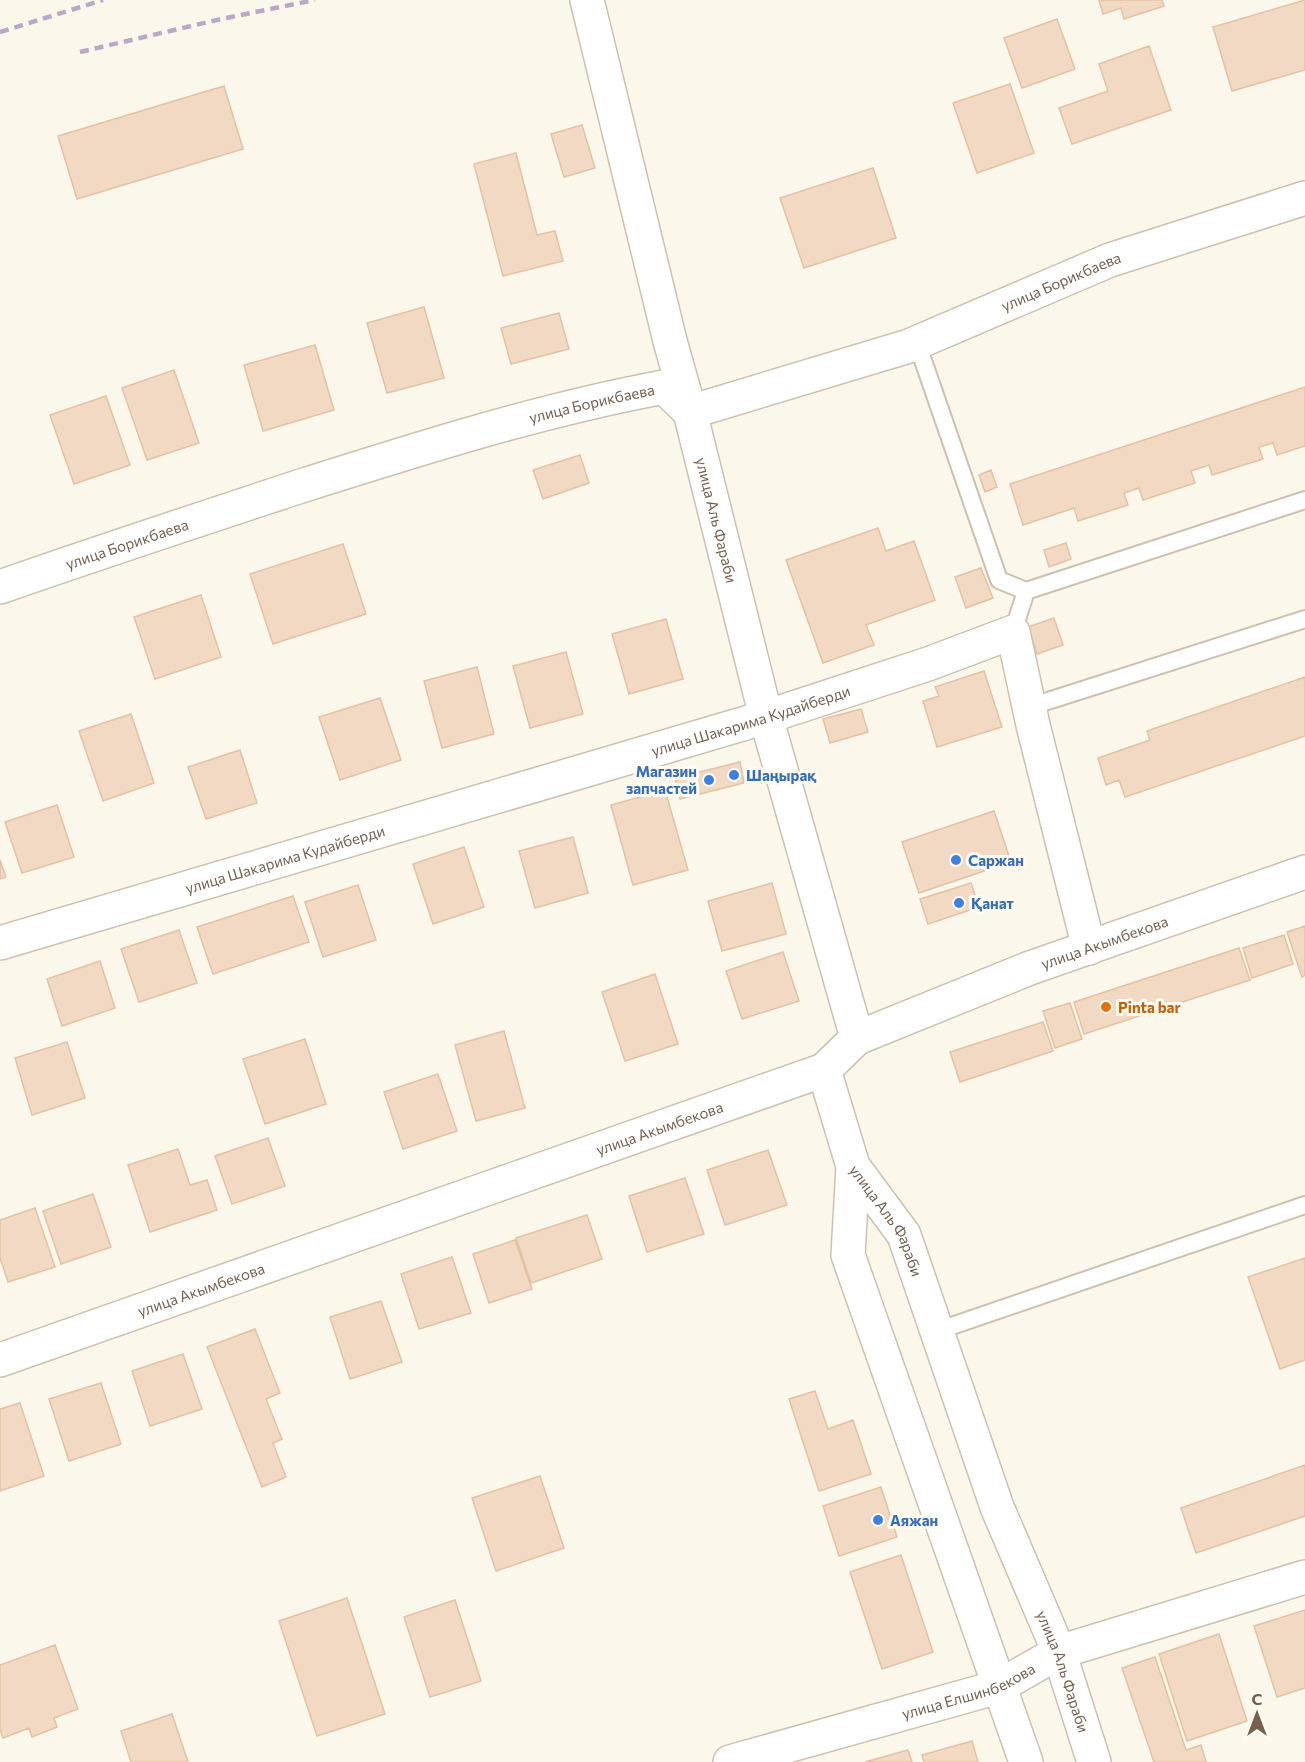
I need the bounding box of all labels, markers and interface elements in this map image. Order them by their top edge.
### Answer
street label: улица Борикбаева [998,248,1123,315]
street label: улица Борикбаева [527,380,656,426]
street label: улица Аль Фараби [693,455,741,584]
street label: улица Борикбаева [63,515,191,573]
street label: улица Шакарима Кудайберди [649,681,852,759]
place label: Магазин запчастей [626,762,697,797]
place label: Шаңырақ [746,766,816,784]
marker: Шаңырақ [727,768,741,782]
marker: Магазин запчастей [702,773,716,787]
street label: улица Шакарима Кудайберди [183,821,387,897]
place label: Саржан [968,851,1024,869]
marker: Саржан [949,853,963,867]
place label: Қанат [971,894,1014,912]
marker: Қанат [952,896,966,910]
street label: улица Акымбекова [1039,912,1170,972]
place label: Pinta bar [1118,998,1181,1016]
marker: Pinta bar [1099,1000,1113,1014]
street label: улица Акымбекова [593,1097,725,1159]
street label: улица Аль Фараби [846,1161,926,1279]
street label: улица Акымбекова [135,1259,267,1320]
place label: Аяжан [890,1511,938,1529]
marker: Аяжан [871,1513,885,1527]
street label: улица Аль Фараби [1033,1608,1093,1735]
street label: улица Елшинбекова [900,1659,1038,1723]
north arrow [1227,1684,1287,1744]
text: С [1252,1689,1263,1708]

